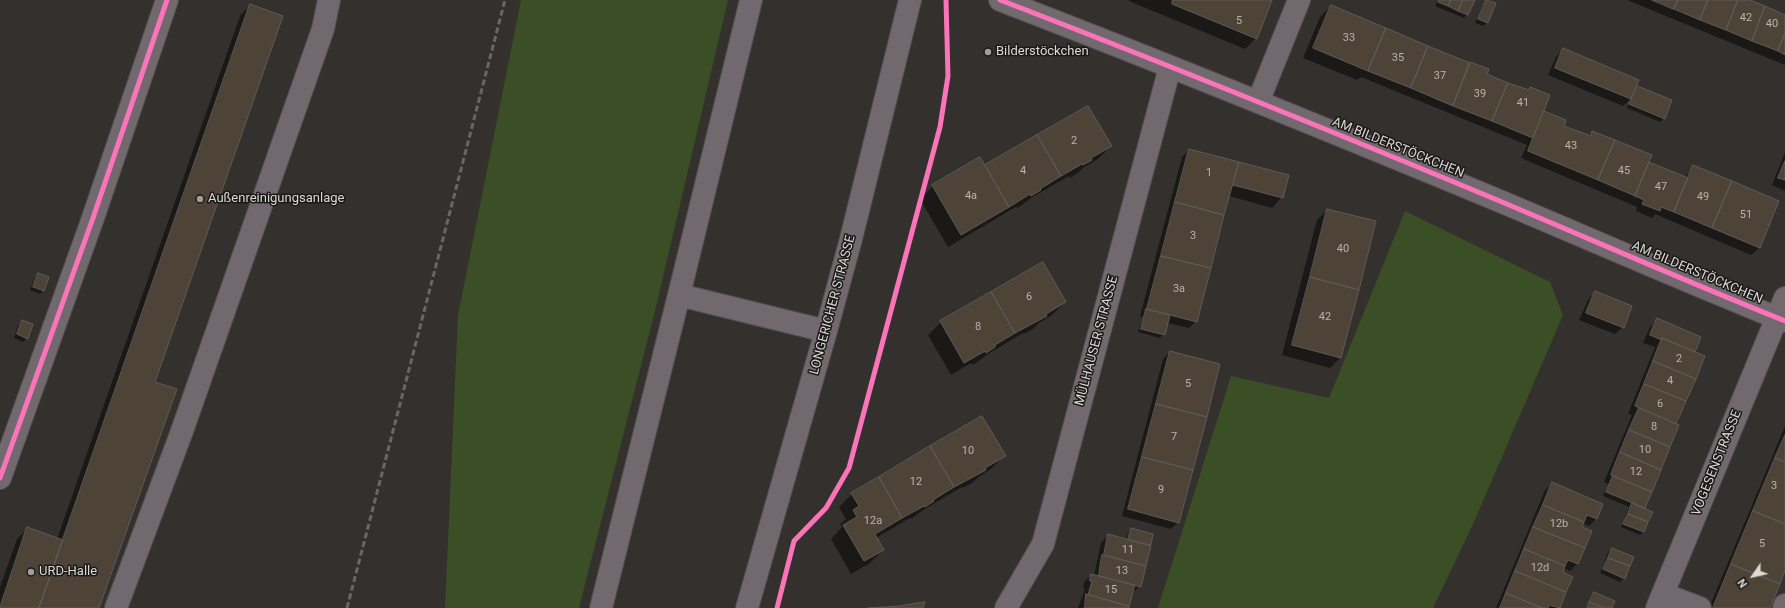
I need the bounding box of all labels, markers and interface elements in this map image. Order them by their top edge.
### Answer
house number: 42 [1740,11,1752,25]
house number: 5 [1236,14,1242,28]
house number: 40 [1766,17,1778,31]
house number: 33 [1343,31,1355,45]
place label: Bilderstöckchen [996,44,1089,60]
marker: Bilderstöckchen [983,47,993,57]
house number: 35 [1392,51,1404,65]
house number: 37 [1434,69,1446,83]
house number: 39 [1474,87,1486,101]
house number: 41 [1517,96,1529,110]
street label: AM BILDERSTÖCKCHEN [1330,114,1466,182]
house number: 2 [1071,134,1077,148]
house number: 43 [1565,139,1577,153]
house number: 4 [1020,164,1026,178]
house number: 45 [1618,164,1630,178]
house number: 1 [1206,166,1212,180]
house number: 47 [1655,180,1667,194]
house number: 4a [965,189,977,203]
house number: 49 [1697,190,1709,204]
place label: Außenreinigungsanlage [208,191,344,207]
marker: Außenreinigungsanlage [195,194,205,204]
house number: 51 [1740,208,1752,222]
house number: 3 [1190,229,1196,243]
street label: LONGERICHER STRASSE [807,234,859,376]
street label: AM BILDERSTÖCKCHEN [1629,238,1765,308]
house number: 40 [1337,242,1349,256]
street label: MÜLHAUSER STRASSE [1072,274,1122,408]
house number: 3a [1173,282,1185,296]
house number: 6 [1026,290,1032,304]
house number: 42 [1319,310,1331,324]
house number: 8 [975,320,981,334]
house number: 2 [1676,352,1682,366]
house number: 4 [1667,374,1673,388]
house number: 5 [1185,377,1191,391]
house number: 6 [1657,397,1663,411]
street label: VOGESENSTRASSE [1689,408,1745,518]
house number: 8 [1651,420,1657,434]
house number: 7 [1171,430,1177,444]
house number: 10 [1639,443,1651,457]
house number: 10 [962,444,974,458]
house number: 12 [1630,465,1642,479]
house number: 12 [910,475,922,489]
house number: 3 [1771,479,1777,493]
house number: 9 [1158,483,1164,497]
house number: 12a [864,514,882,528]
house number: 12b [1550,517,1568,531]
house number: 5 [1759,537,1765,551]
house number: 11 [1122,543,1134,557]
north arrow [1733,556,1773,596]
house number: 12d [1531,561,1549,575]
place label: URD-Halle [39,564,97,580]
house number: 13 [1116,564,1128,578]
marker: URD-Halle [26,567,36,577]
text: N [1735,576,1750,590]
house number: 15 [1105,583,1117,597]

